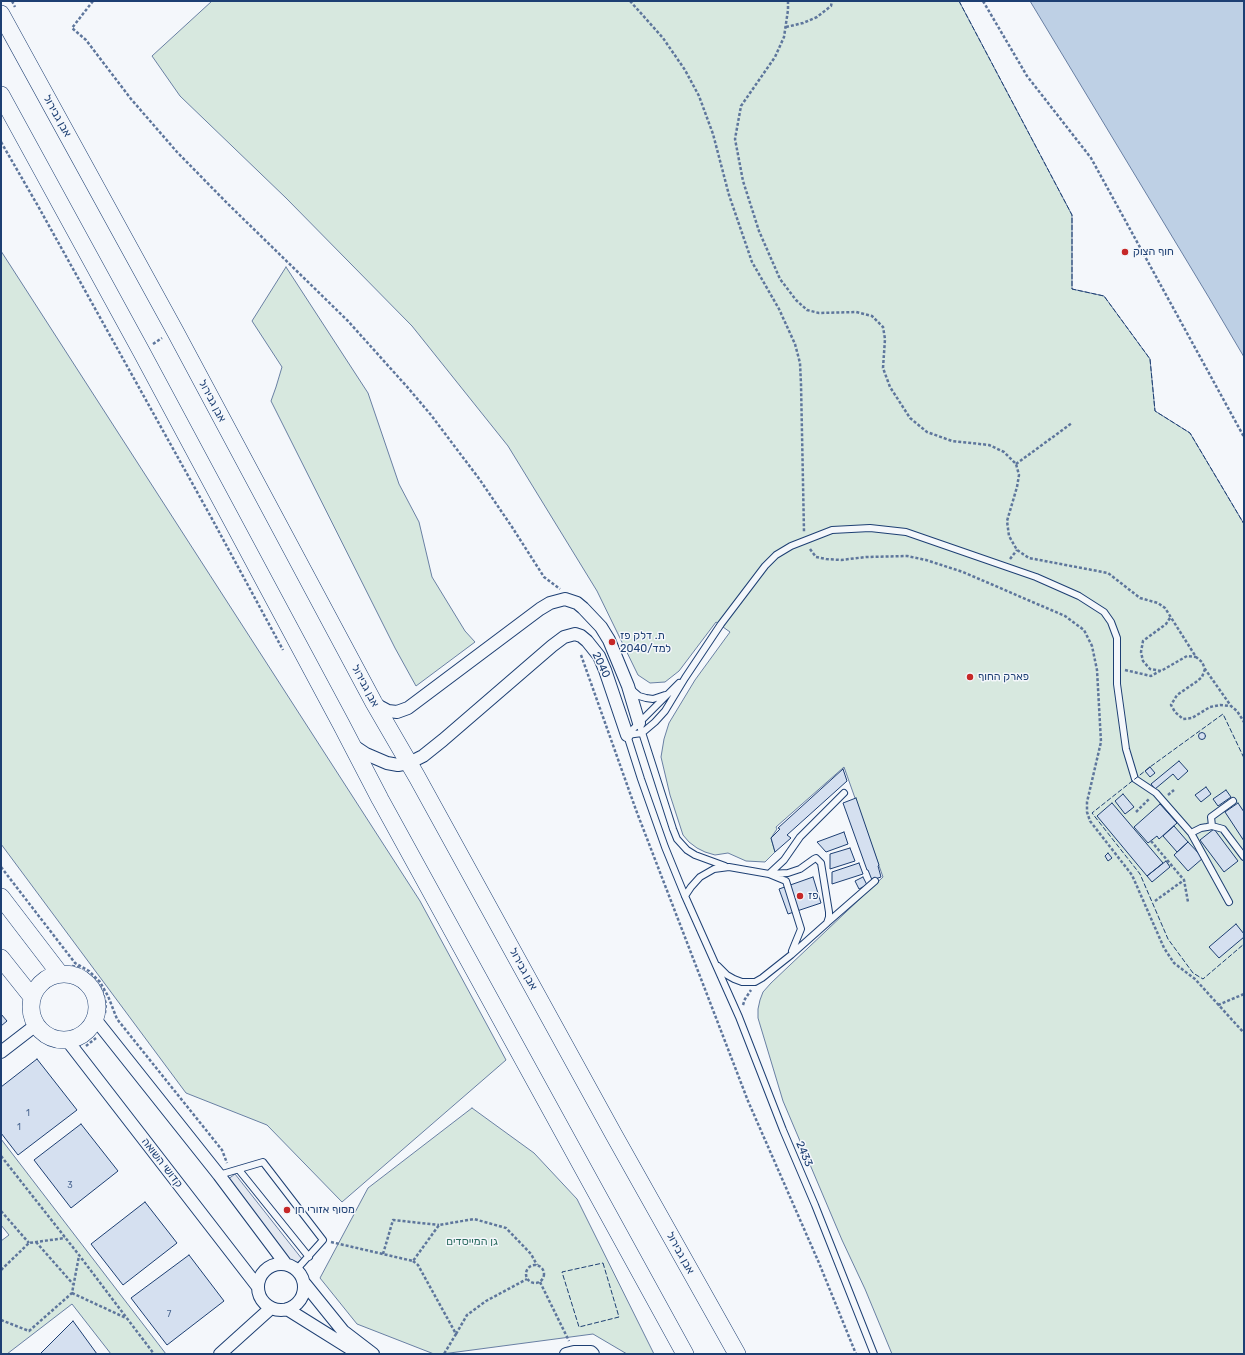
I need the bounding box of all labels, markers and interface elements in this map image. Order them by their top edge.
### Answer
street label: אבן גבירול [40,93,74,139]
place label: חוף הצוק [1133,245,1174,259]
marker: חוף הצוק [1120,247,1130,257]
street label: אבן גבירול [195,378,229,424]
place label: ת. דלק פז למד/2040 [620,629,671,655]
marker: ת. דלק פז למד/2040 [607,637,617,647]
street label: 2040 [589,650,613,680]
street label: אבן גבירול [348,663,382,709]
place label: פארק החוף [978,670,1029,684]
marker: פארק החוף [965,672,975,682]
place label: פז [808,889,819,903]
marker: פז [795,891,805,901]
street label: אבן גבירול [506,946,540,992]
house number: 1 [26,1108,30,1118]
house number: 1 [17,1122,21,1132]
street label: קדושי השואה [138,1136,186,1190]
street label: 2433 [793,1139,815,1169]
house number: 3 [67,1180,73,1190]
place label: מסוף אזורי חן [295,1203,355,1217]
marker: מסוף אזורי חן [282,1205,292,1215]
street label: אבן גבירול [663,1230,697,1276]
park label: גן המייסדים [446,1235,498,1249]
house number: 7 [167,1309,171,1319]

